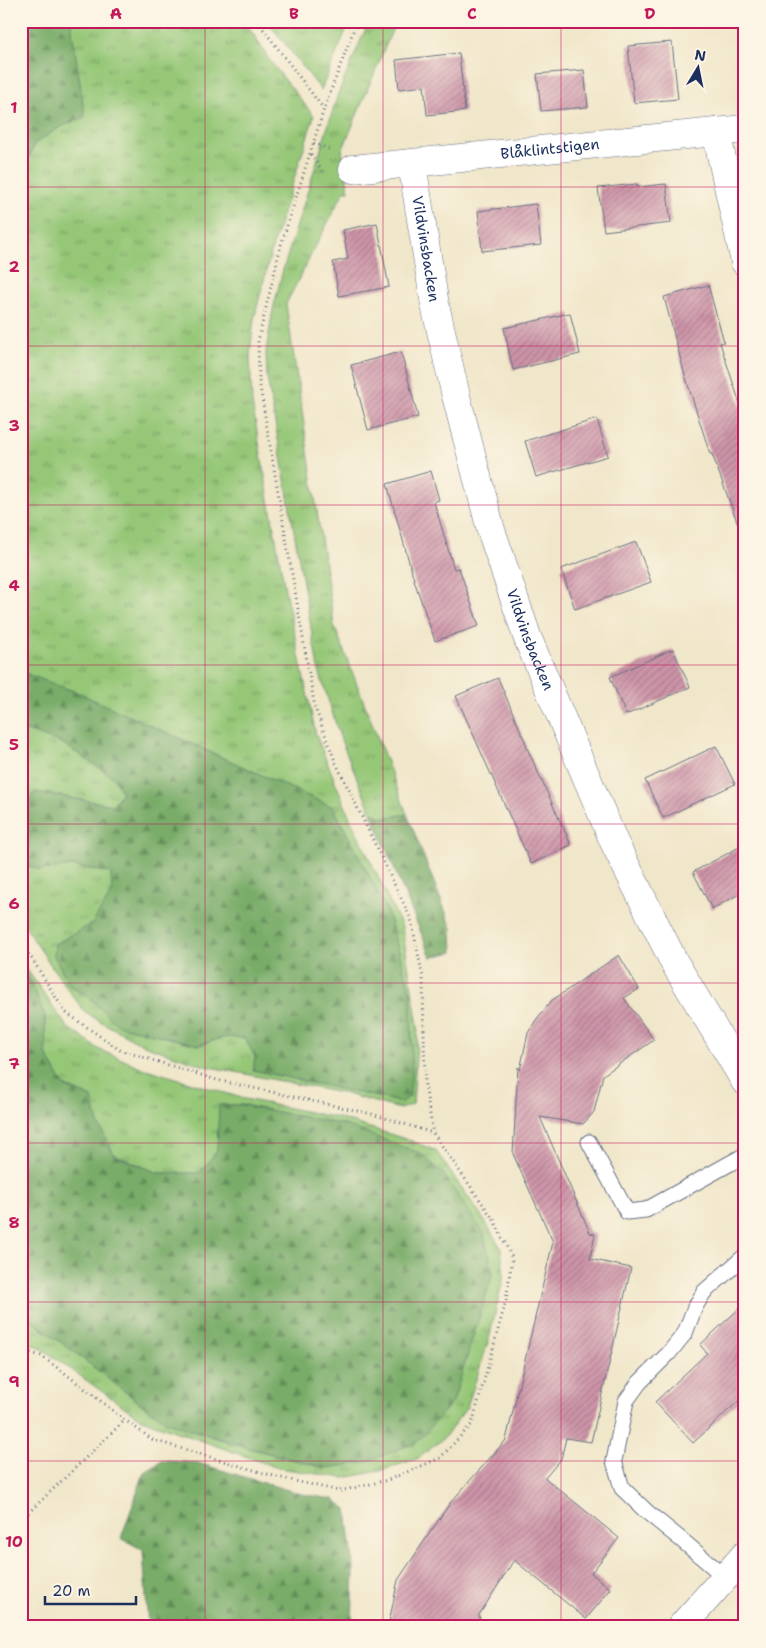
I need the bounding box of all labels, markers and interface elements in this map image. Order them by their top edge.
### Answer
text: A [110,3,122,24]
text: B [289,3,299,24]
text: C [467,3,477,24]
text: D [644,3,656,24]
north arrow [674,42,724,92]
text: N [693,45,707,65]
text: 1 [10,97,18,118]
street label: Blåklintstigen [499,134,601,164]
street label: Vildvinsbacken [407,194,444,303]
text: 2 [8,256,20,277]
text: 3 [8,415,20,436]
text: 4 [8,575,20,596]
street label: Vildvinsbacken [502,586,559,693]
text: 5 [9,734,19,755]
text: 6 [8,893,20,914]
text: 7 [8,1053,20,1074]
text: 8 [8,1212,20,1233]
text: 9 [8,1371,20,1392]
text: 10 [5,1531,23,1552]
scale bar [45,1573,136,1605]
text: 20 m [52,1581,91,1601]

